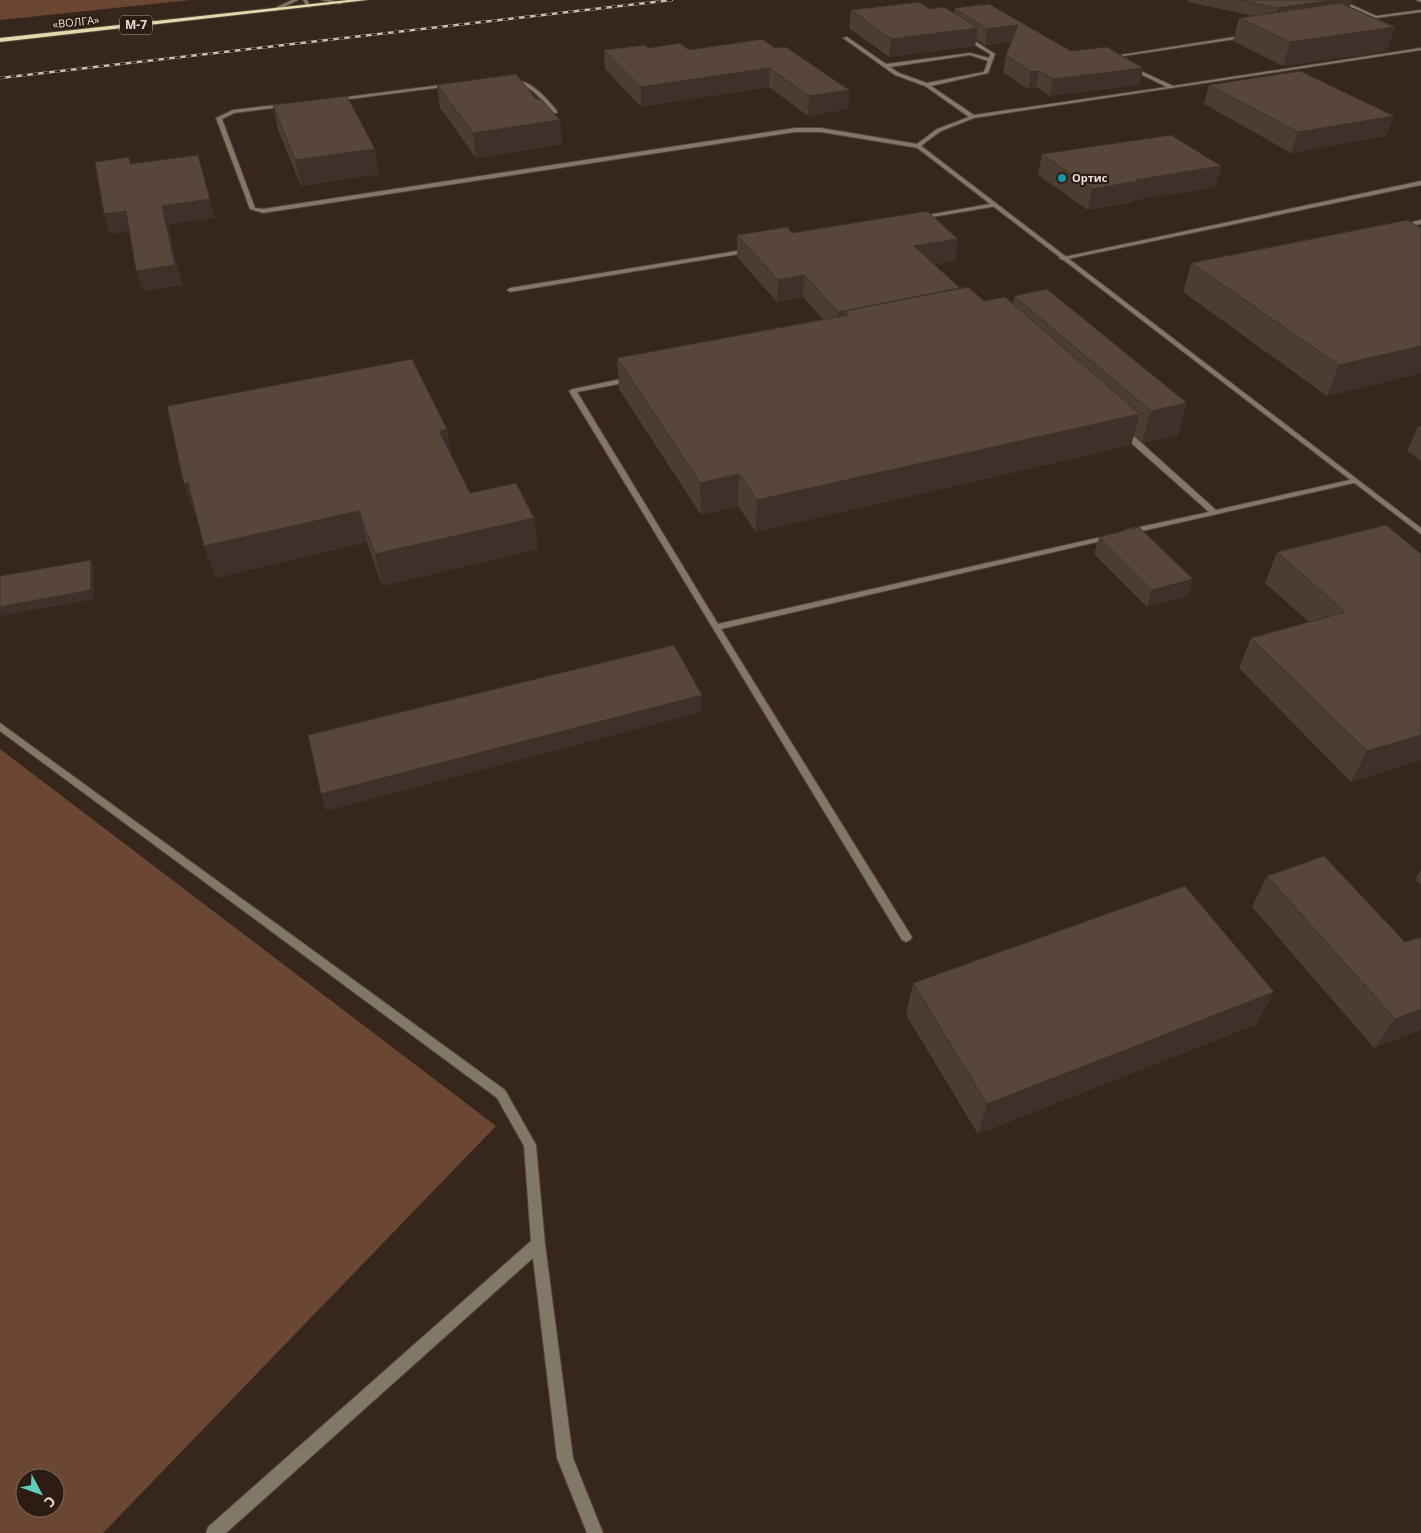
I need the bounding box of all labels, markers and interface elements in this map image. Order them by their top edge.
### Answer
street label: «ВОЛГА» [52,12,101,31]
road number: М-7 [120,16,152,34]
place label: Ортис [1072,170,1108,185]
marker: Ортис [1056,172,1068,184]
north arrow [15,1468,65,1518]
text: С [40,1492,60,1512]

